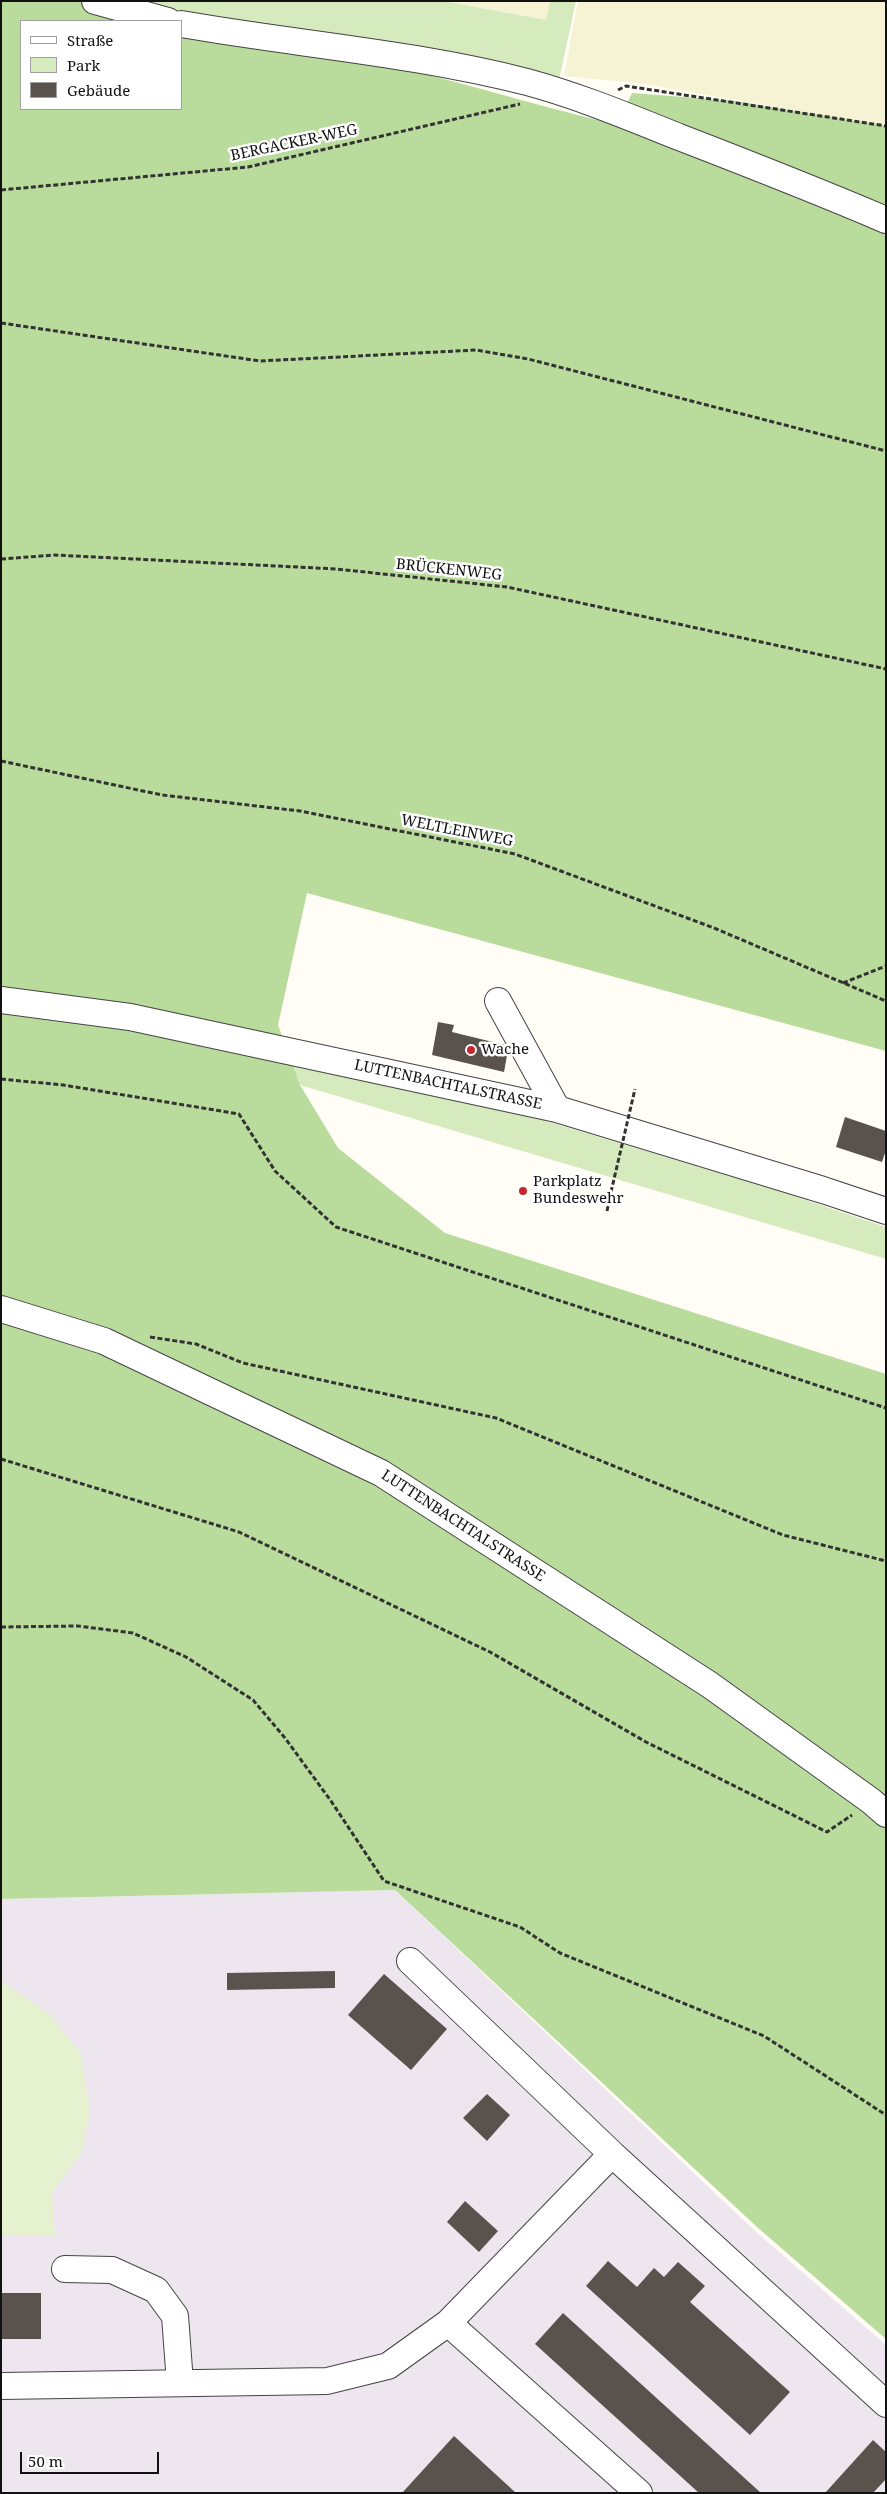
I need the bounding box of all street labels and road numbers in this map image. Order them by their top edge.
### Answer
street label: BERGACKER-WEG [229,121,359,165]
street label: BRÜCKENWEG [395,555,503,585]
street label: WELTLEINWEG [399,811,515,851]
street label: LUTTENBACHTALSTRASSE [352,1056,544,1114]
street label: LUTTENBACHTALSTRASSE [378,1466,548,1586]

